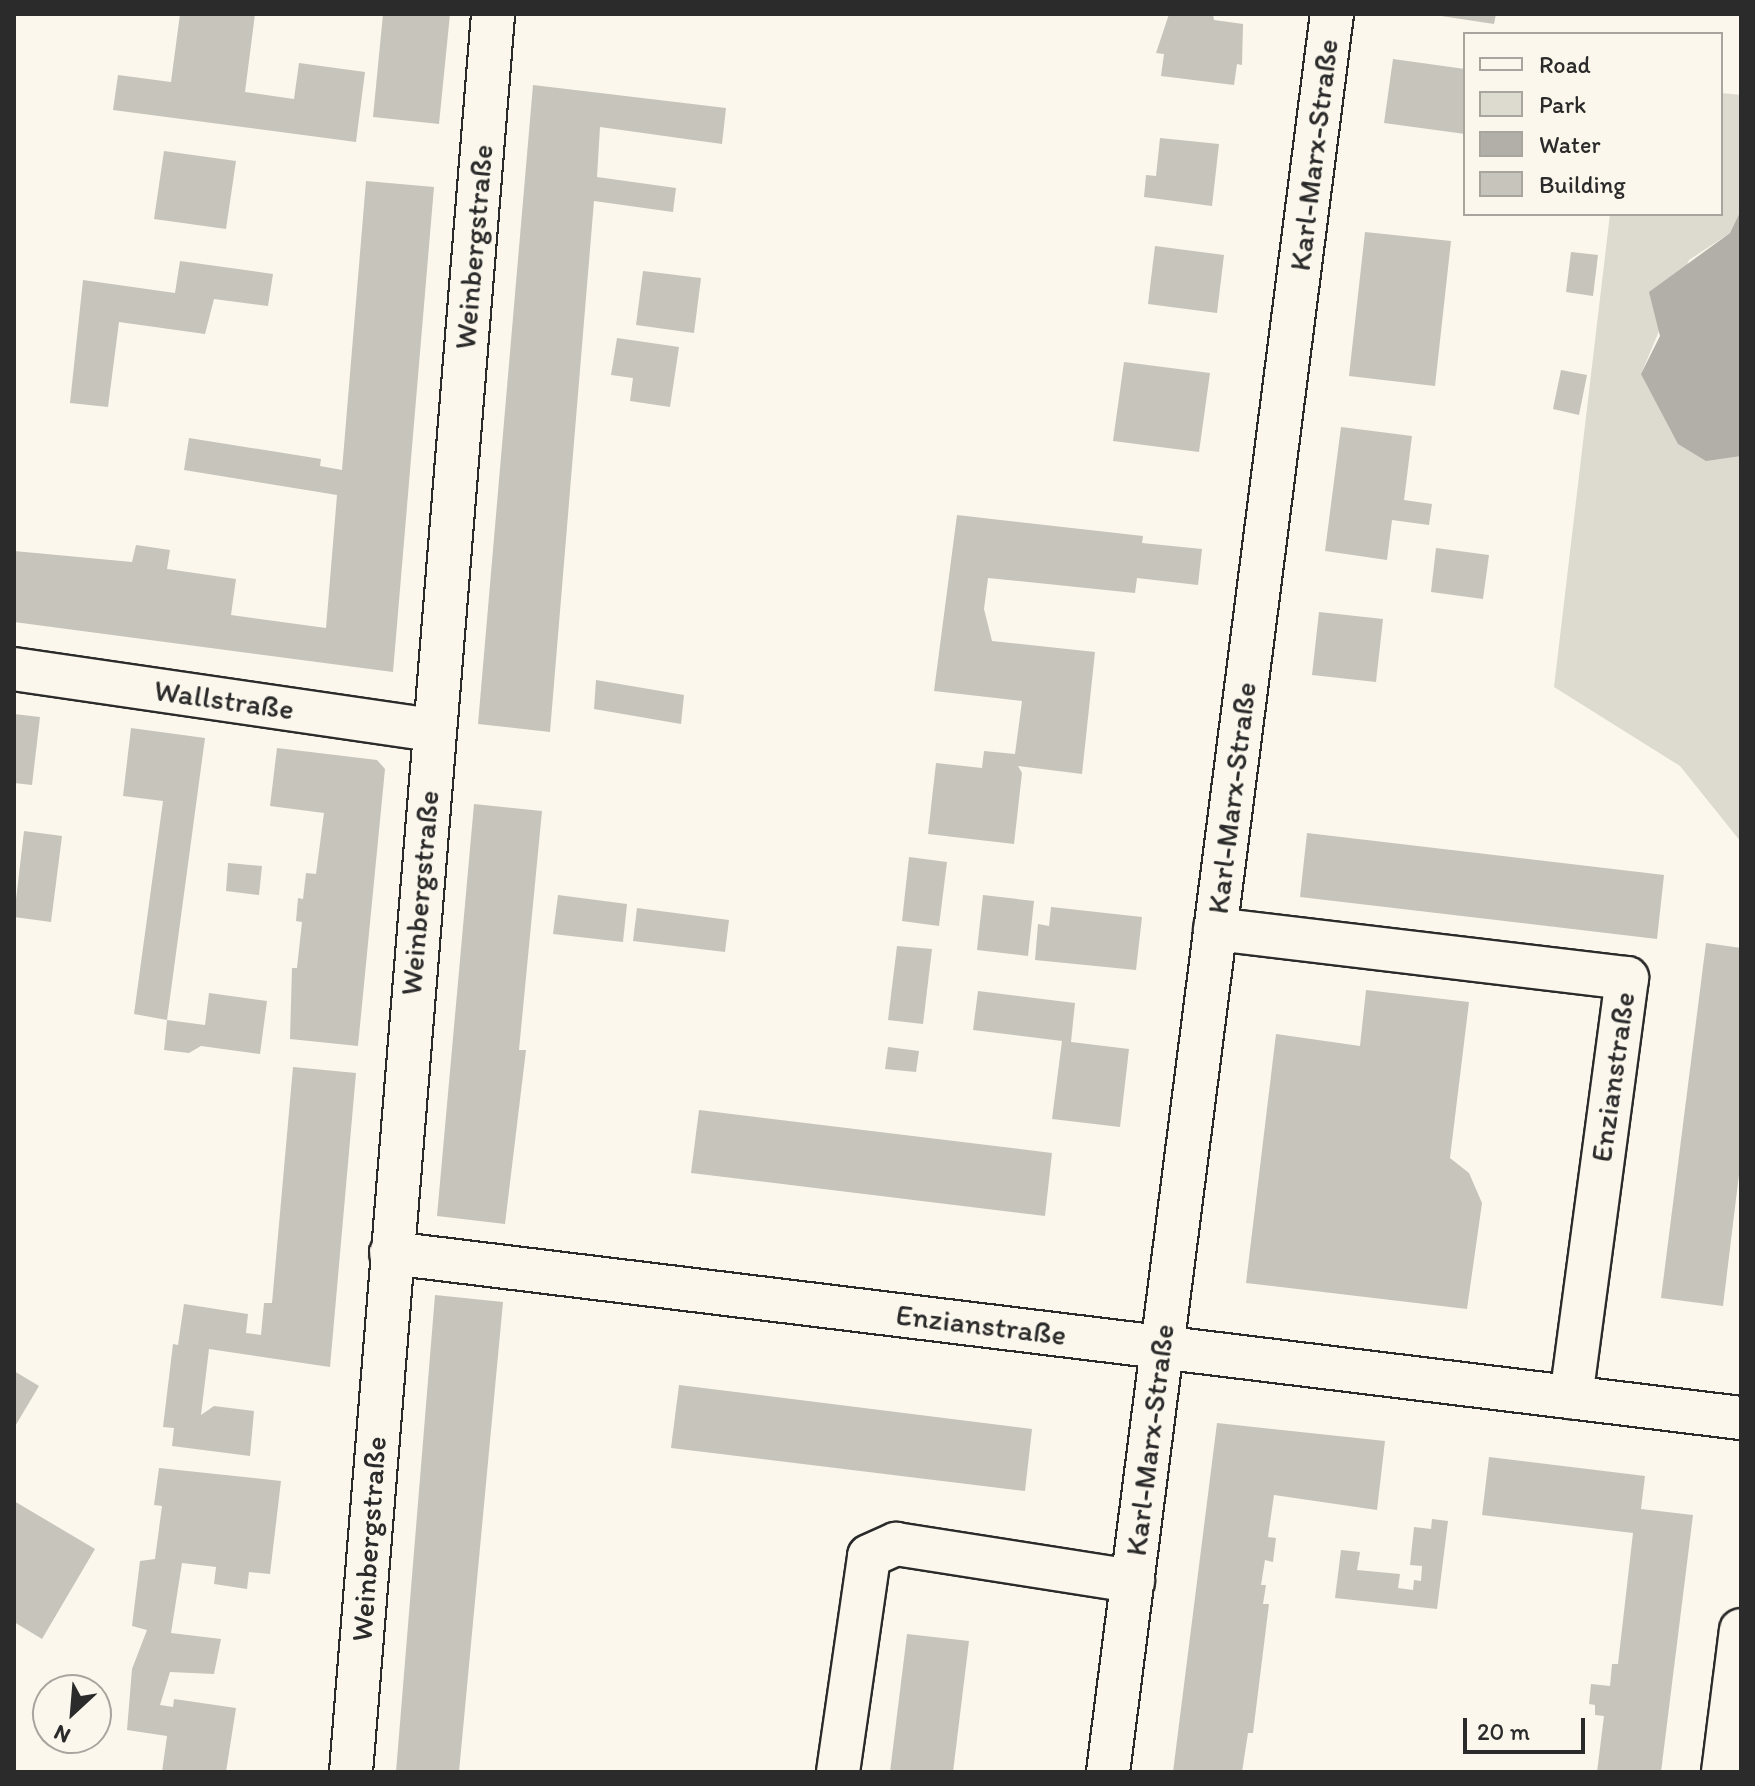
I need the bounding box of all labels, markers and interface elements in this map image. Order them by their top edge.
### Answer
legend [1463,32,1723,216]
street label: Karl-Marx-Straße [1282,37,1346,273]
text: Road [1539,50,1591,79]
text: Park [1539,90,1586,119]
text: Water [1539,130,1601,159]
street label: Weinbergstraße [447,143,501,351]
text: Building [1539,170,1626,199]
street label: Wallstraße [152,672,296,728]
street label: Karl-Marx-Straße [1200,680,1264,916]
street label: Weinbergstraße [393,789,447,997]
street label: Enzianstraße [1583,990,1643,1164]
street label: Enzianstraße [894,1297,1068,1353]
street label: Karl-Marx-Straße [1118,1322,1182,1558]
street label: Weinbergstraße [344,1435,394,1643]
north arrow [32,1674,112,1754]
scale bar [1467,1702,1589,1752]
text: 20 m [1477,1717,1530,1746]
text: N [50,1719,75,1750]

